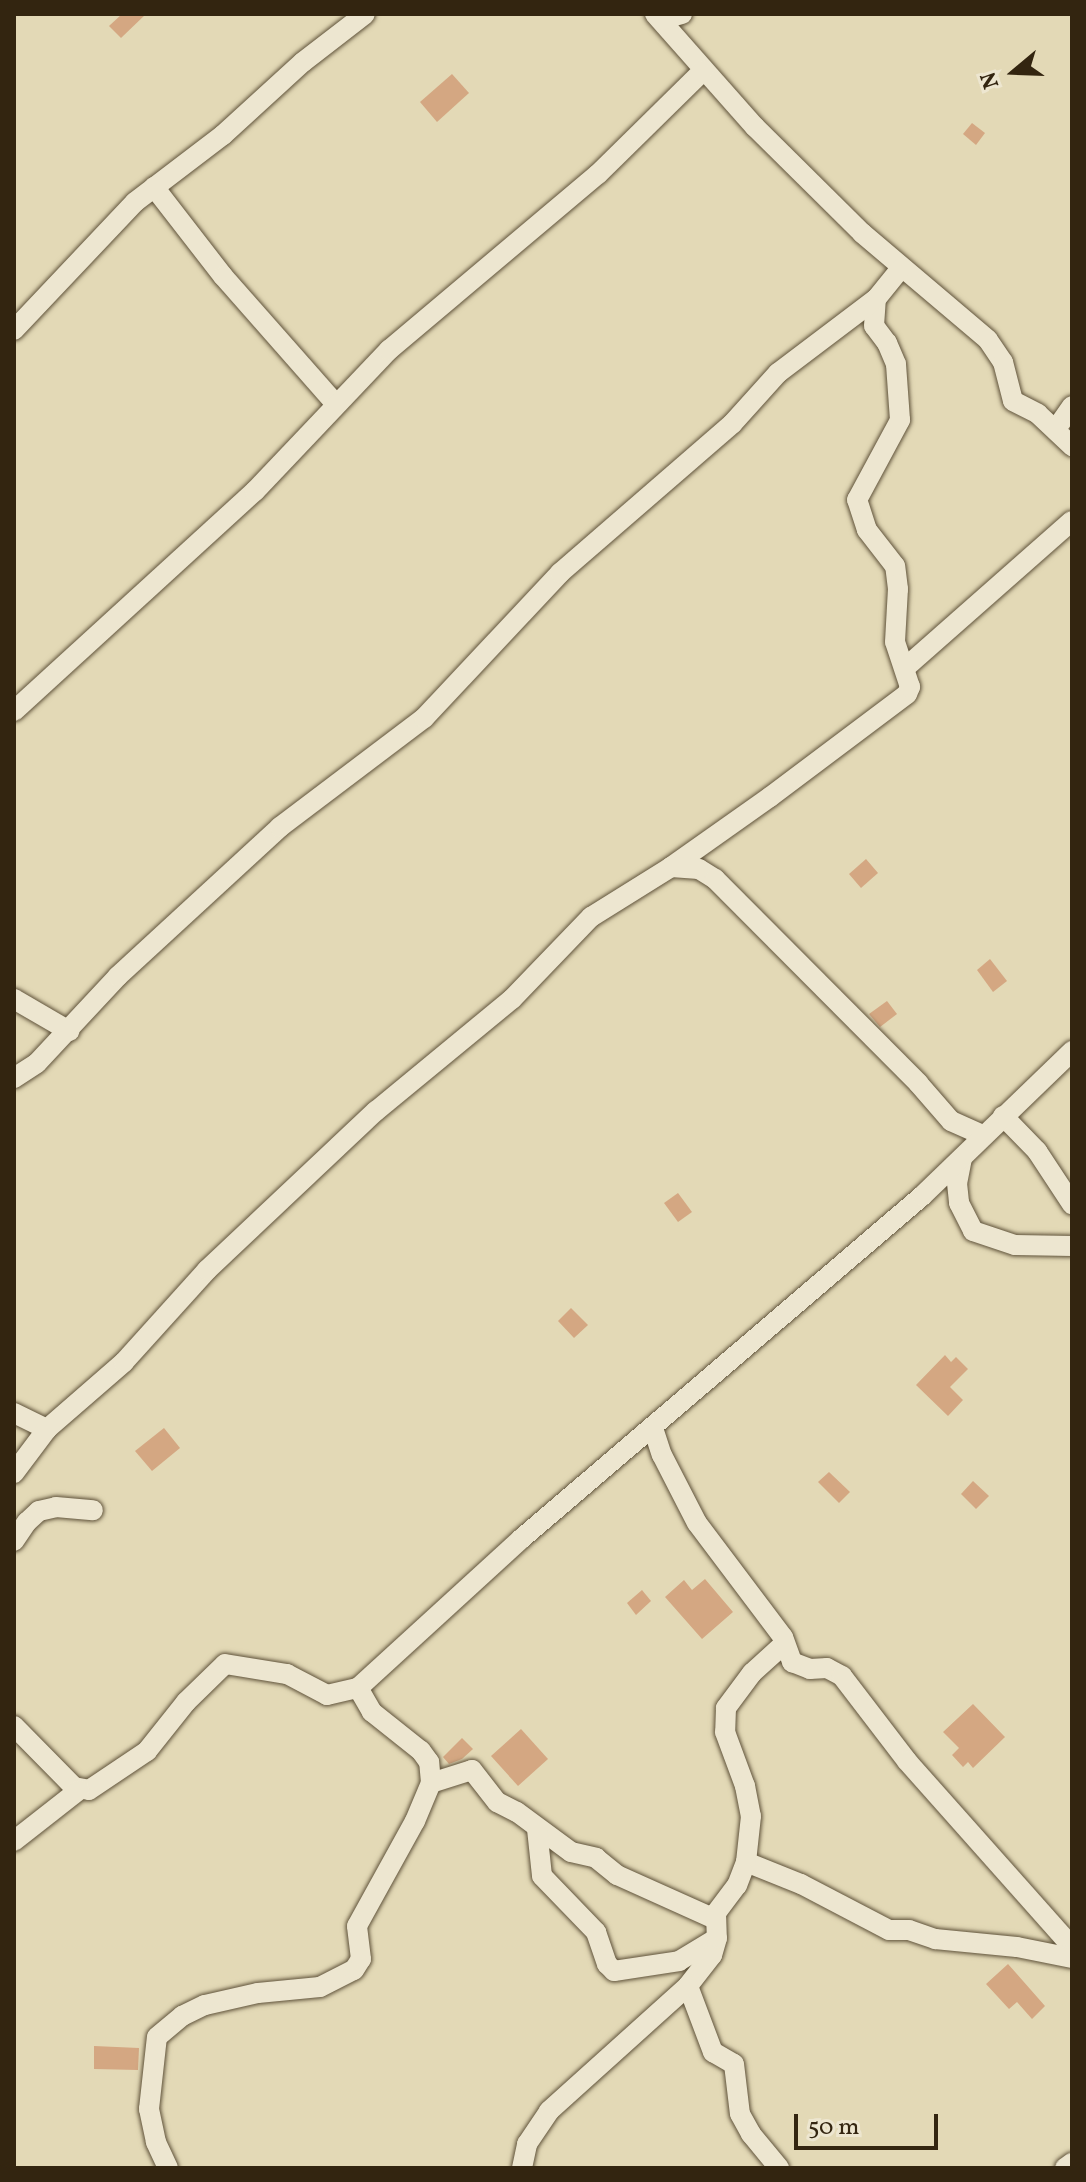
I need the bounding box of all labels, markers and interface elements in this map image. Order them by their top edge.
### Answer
north arrow [974,32,1054,112]
text: N [974,67,1008,93]
scale bar [798,2098,942,2148]
text: 50 m [808,2111,860,2145]

